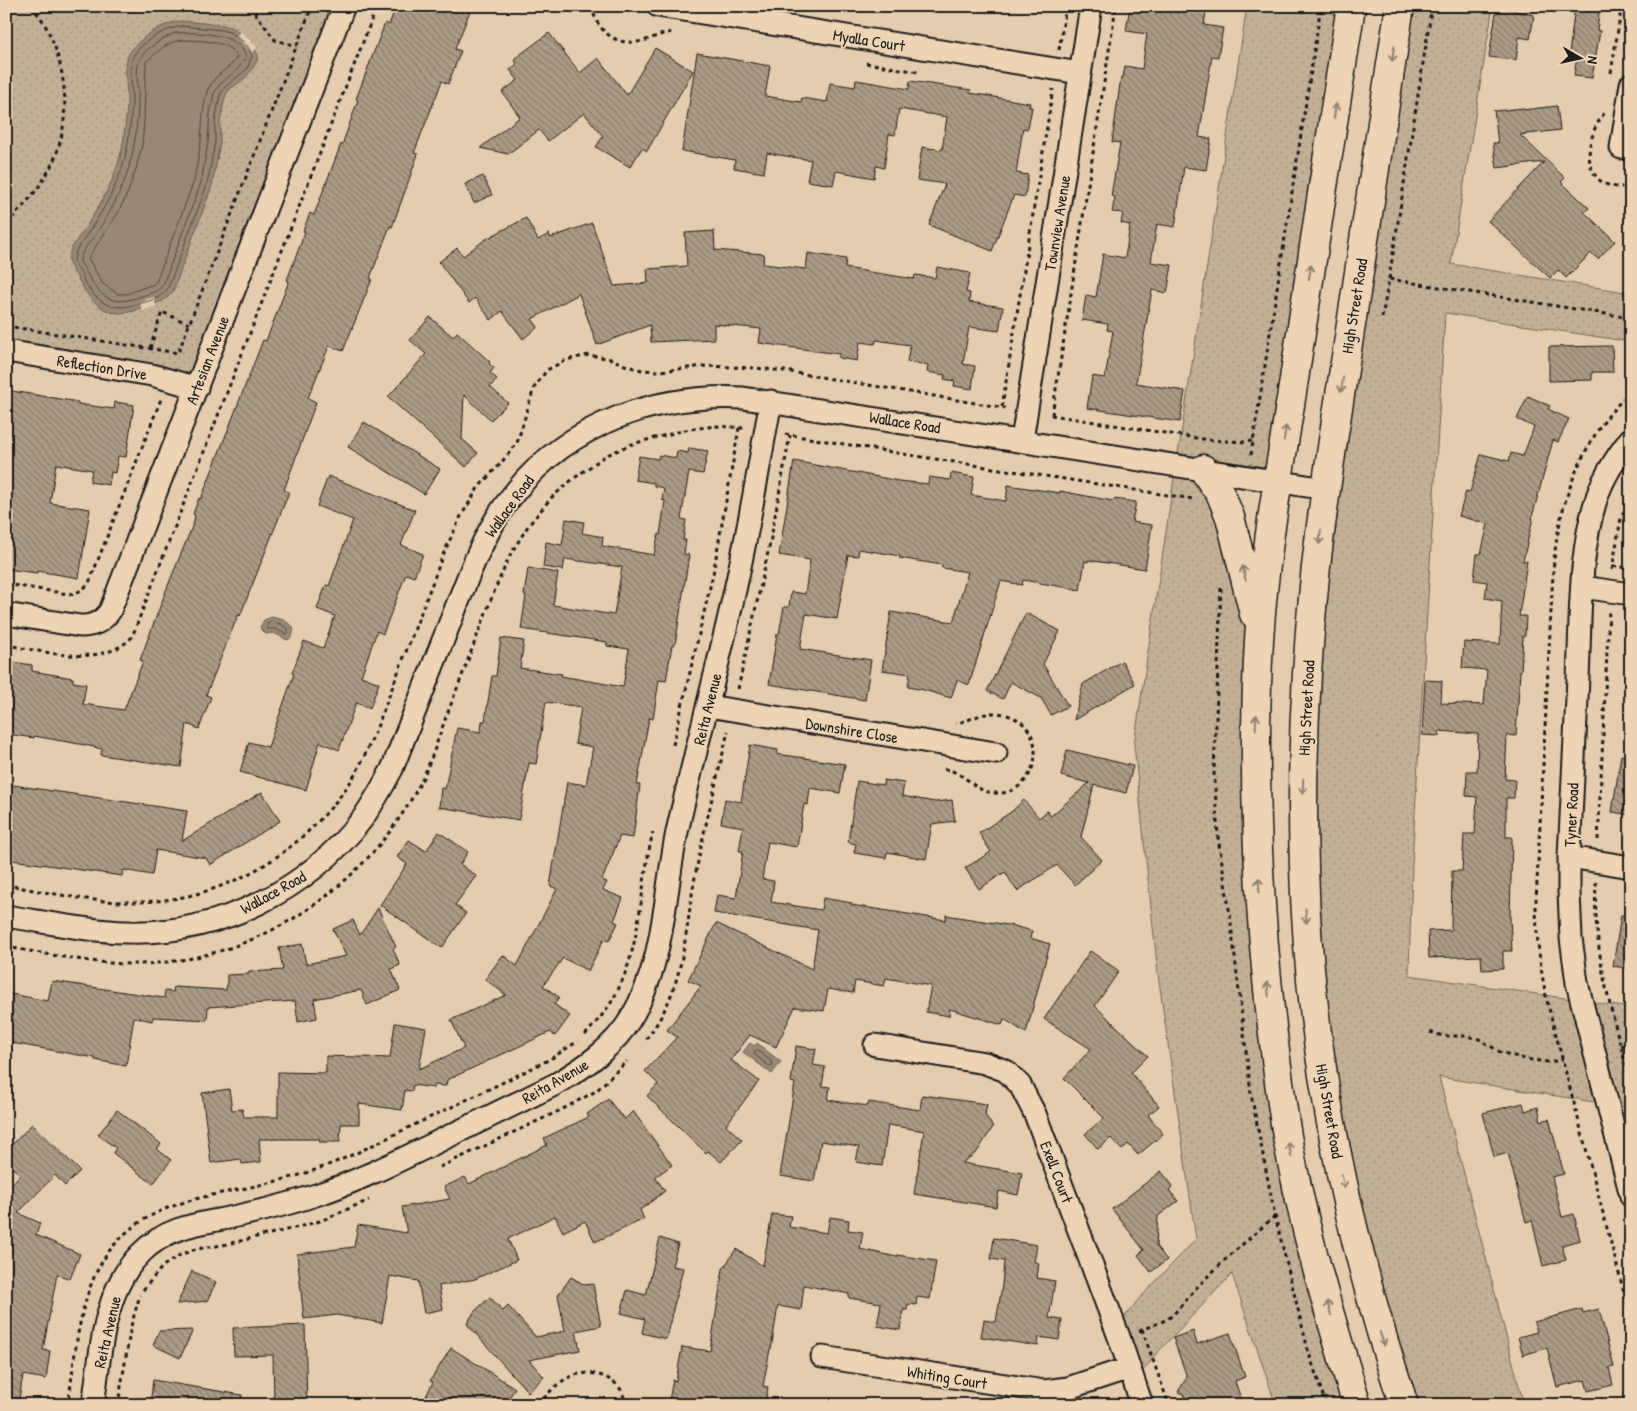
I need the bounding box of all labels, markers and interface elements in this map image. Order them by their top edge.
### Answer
street label: Myalla Court [831,23,907,57]
north arrow [1554,32,1604,82]
one-way arrow [1388,46,1398,62]
text: N [1583,55,1603,66]
one-way arrow [1330,104,1340,120]
street label: Townview Avenue [1039,173,1076,272]
street label: High Street Road [1336,257,1372,355]
one-way arrow [1305,264,1315,280]
street label: Artesian Avenue [180,312,234,408]
street label: Reflection Drive [55,349,149,385]
one-way arrow [1336,376,1346,392]
street label: Wallace Road [868,406,942,438]
one-way arrow [1281,425,1291,441]
street label: Wallace Road [479,470,539,542]
one-way arrow [1315,529,1325,545]
one-way arrow [1239,565,1248,581]
street label: High Street Road [1293,660,1319,756]
street label: Reita Avenue [687,670,727,747]
street label: Downshire Close [804,712,900,748]
one-way arrow [1251,714,1261,730]
one-way arrow [1298,778,1308,794]
street label: Tyner Road [1558,783,1584,847]
street label: Wallace Road [236,865,310,919]
one-way arrow [1254,877,1264,893]
one-way arrow [1301,908,1311,924]
one-way arrow [1263,981,1273,997]
street label: Reita Avenue [518,1053,593,1109]
street label: High Street Road [1311,1062,1349,1160]
street label: Exell Court [1035,1138,1079,1206]
one-way arrow [1285,1142,1294,1158]
one-way arrow [1339,1173,1348,1189]
street label: Reita Avenue [88,1293,126,1370]
one-way arrow [1323,1300,1333,1316]
one-way arrow [1378,1330,1388,1346]
street label: Whiting Court [905,1360,989,1394]

